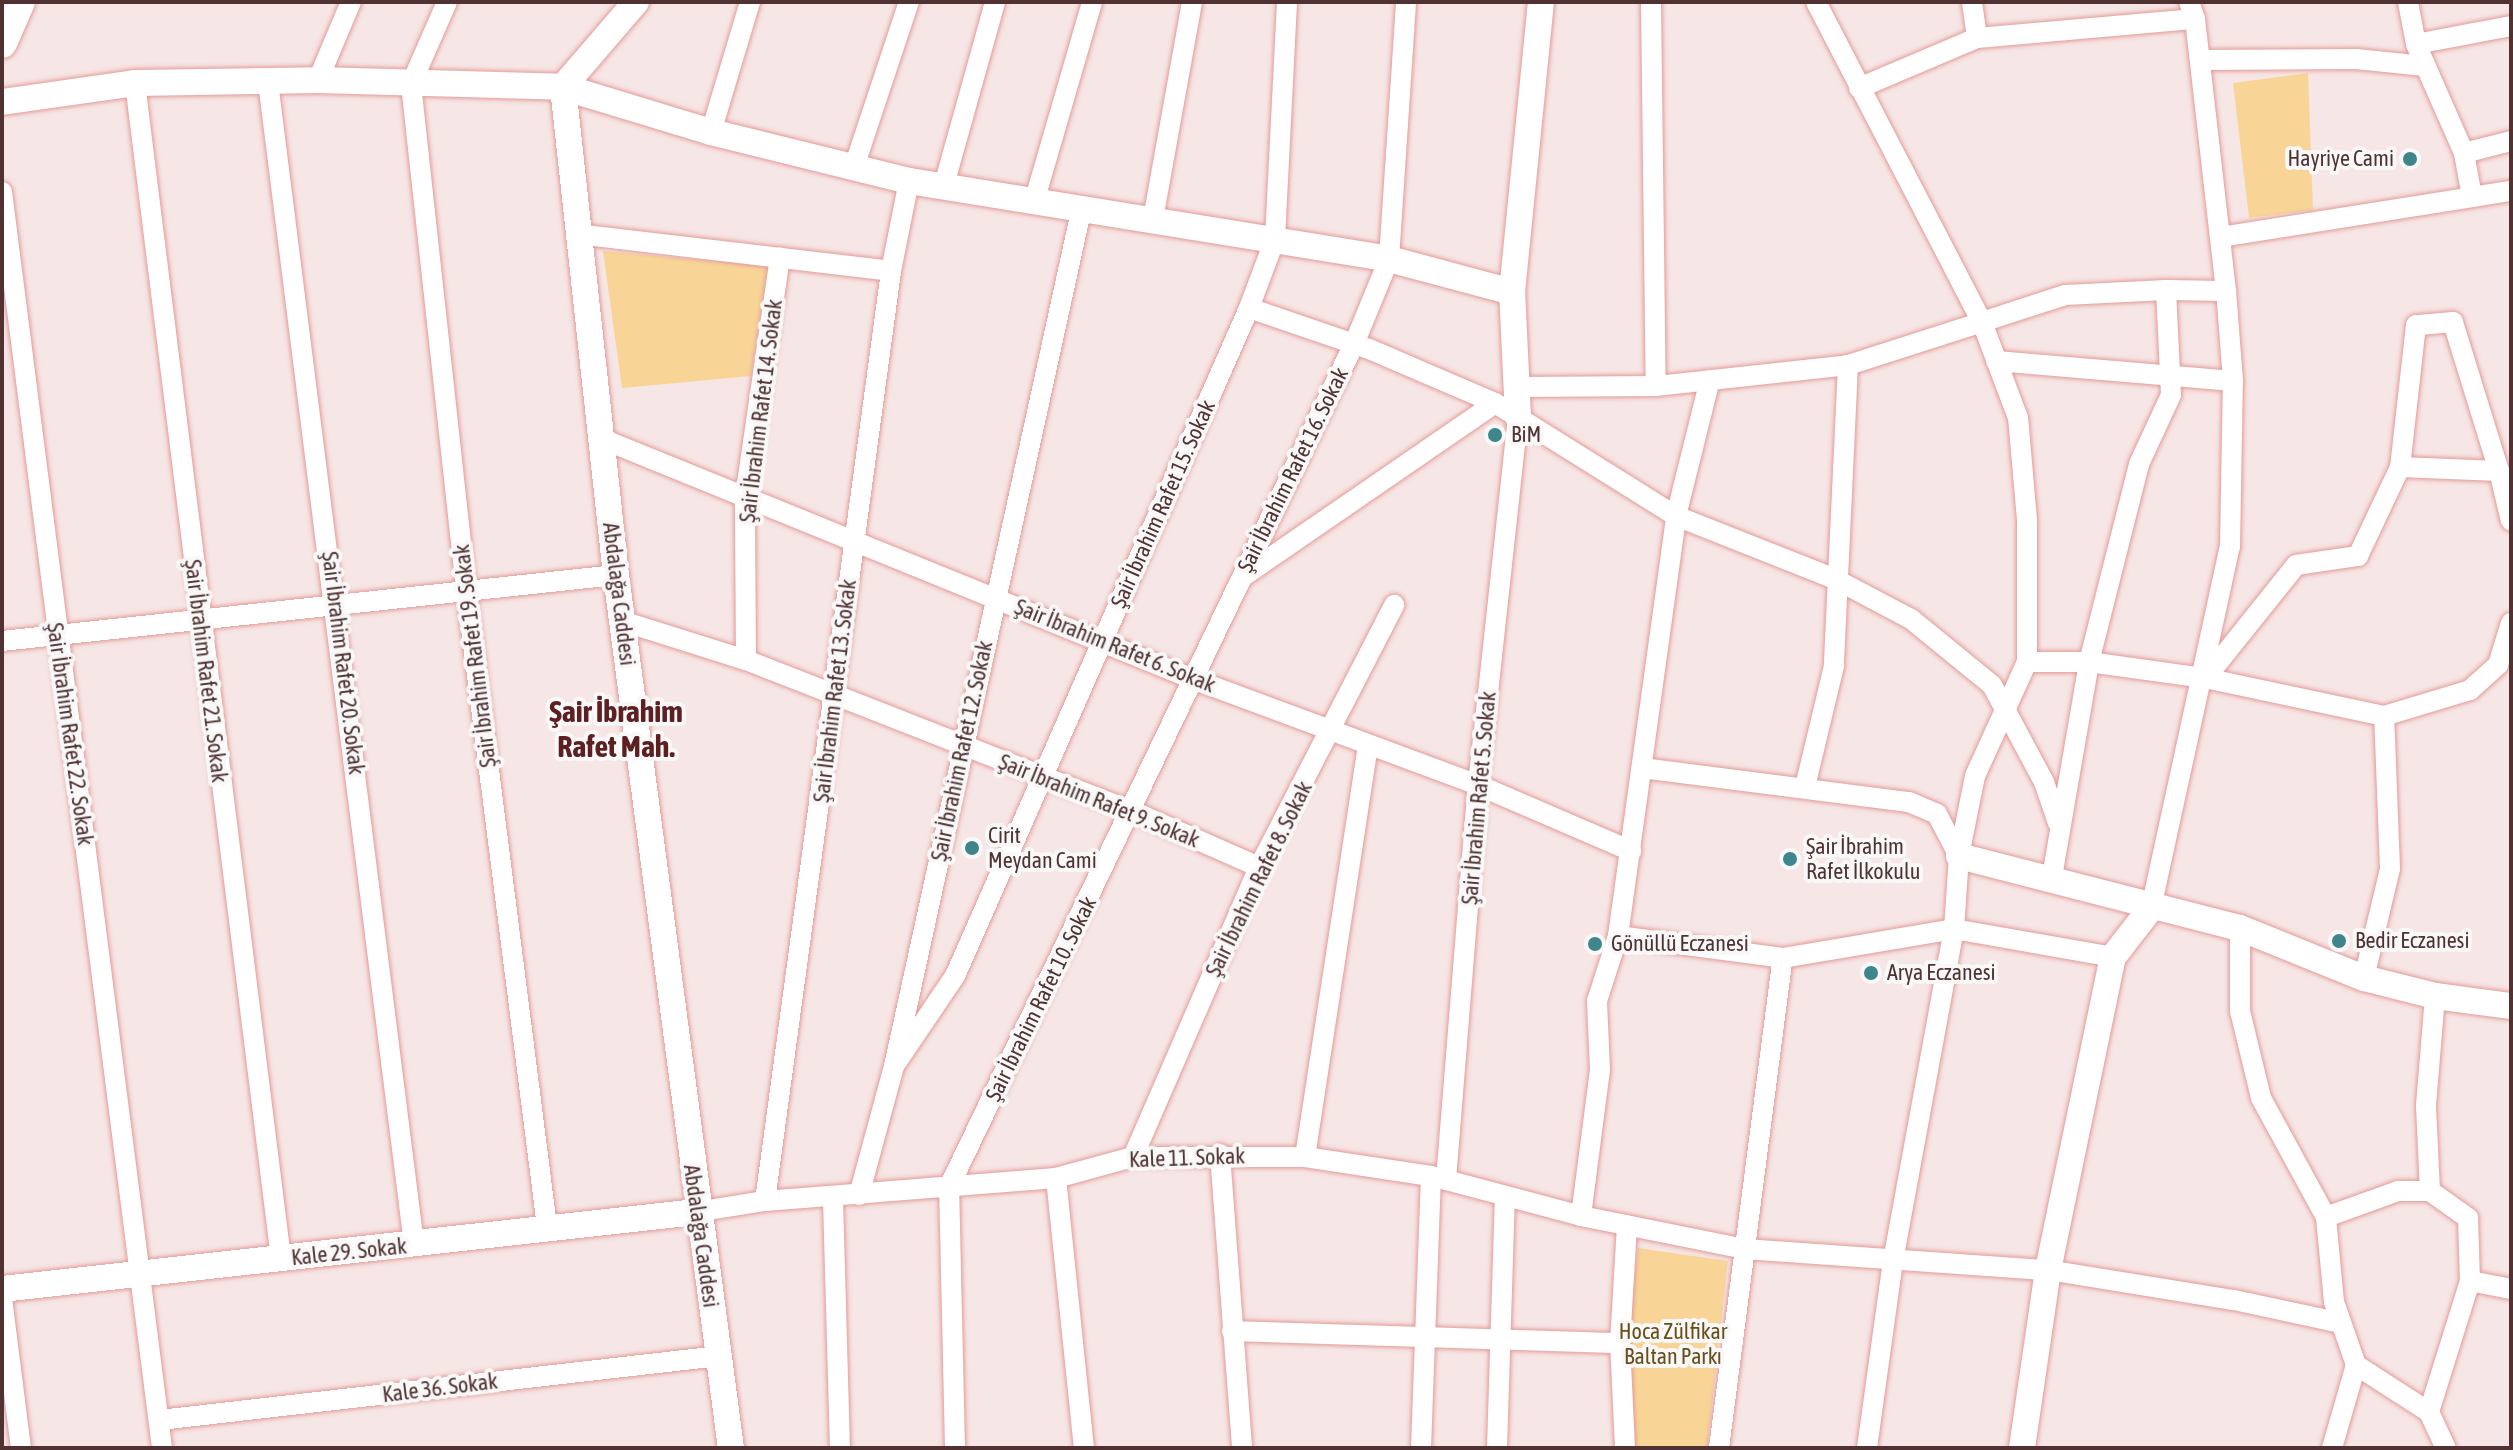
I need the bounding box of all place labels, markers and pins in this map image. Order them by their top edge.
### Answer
place label: Hayriye Cami [2287,146,2394,172]
marker: Hayriye Cami [2401,150,2419,168]
place label: BiM [1511,422,1541,448]
marker: BiM [1486,426,1504,444]
place label: Cirit Meydan Cami [988,822,1097,874]
place label: Şair İbrahim Rafet İlkokulu [1806,833,1920,884]
marker: Cirit Meydan Cami [963,839,981,857]
marker: Şair İbrahim Rafet İlkokulu [1781,850,1799,868]
place label: Bedir Eczanesi [2355,928,2469,954]
place label: Gönüllü Eczanesi [1611,931,1749,957]
marker: Bedir Eczanesi [2330,932,2348,950]
marker: Gönüllü Eczanesi [1586,935,1604,953]
place label: Arya Eczanesi [1887,960,1996,986]
marker: Arya Eczanesi [1862,964,1880,982]

